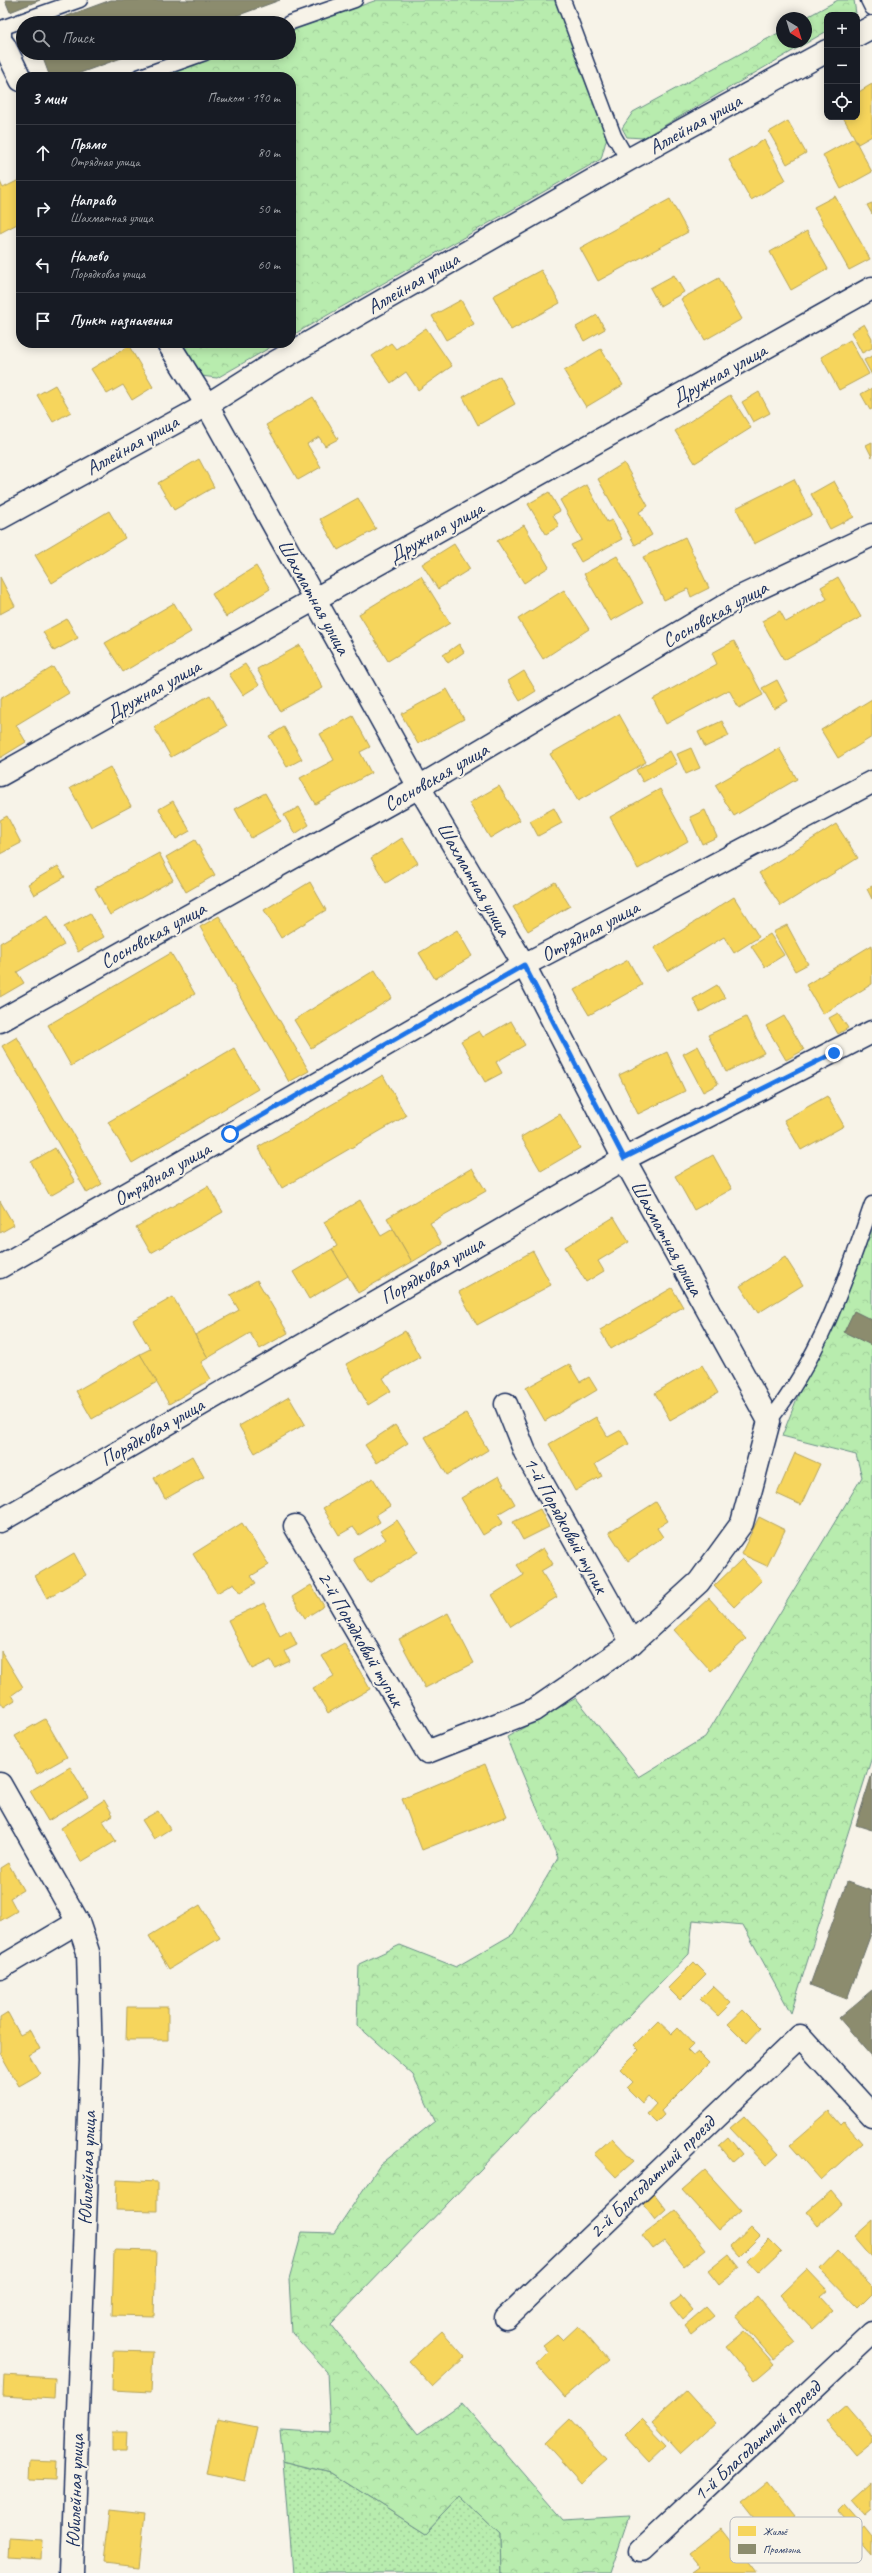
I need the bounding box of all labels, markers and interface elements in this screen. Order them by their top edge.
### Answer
north arrow [776,12,812,48]
map controls [824,12,860,120]
button: + [824,12,860,48]
search box [16,16,296,60]
icon: search [30,27,52,49]
text: Поиск [62,29,94,48]
button: − [824,48,860,84]
button: locate [824,84,860,120]
street label: Аллейная улица [644,87,747,160]
text: 3 мин [32,88,67,109]
text: Пешком · 190 m [207,90,280,106]
text: Прямо [70,135,106,154]
icon: ahead [32,142,54,164]
text: 80 m [258,145,280,161]
text: Отрядная улица [70,154,140,170]
text: Направо [70,191,116,210]
icon: right [32,198,54,220]
text: 50 m [258,201,280,217]
text: Шахматная улица [70,210,153,226]
street label: Аллейная улица [363,246,465,319]
text: Налево [70,247,108,266]
icon: left [32,254,54,276]
text: 60 m [258,257,280,273]
text: Порядковая улица [70,266,145,282]
icon: arrive [32,310,54,332]
text: Пункт назначения [70,311,172,330]
street label: Дружная улица [667,337,772,410]
street label: Аллейная улица [81,408,184,481]
street label: Дружная улица [384,495,489,568]
street label: Шахматная улица [272,535,357,660]
street label: Сосновская улица [658,574,773,653]
street label: Дружная улица [101,653,206,726]
street label: Сосновская улица [379,736,494,817]
street label: Шахматная улица [431,817,517,942]
street label: Отрядная улица [537,894,645,967]
street label: Сосновская улица [96,895,211,974]
route end [825,1044,843,1062]
route start [221,1125,239,1143]
street label: Отрядная улица [109,1135,216,1212]
street label: Шахматная улица [625,1176,710,1301]
street label: Порядковая улица [376,1229,490,1310]
street label: Порядковая улица [96,1391,210,1472]
street label: 1-й Порядковый тупик [518,1452,615,1599]
street label: 2-й Порядковый тупик [312,1567,411,1713]
street label: Юбилейная улица [73,2109,102,2225]
street label: 2-й Благодатный проезд [584,2109,722,2244]
street label: 1-й Благодатный проезд [688,2374,828,2507]
street label: Юбилейная улица [61,2432,90,2548]
legend [730,2517,862,2563]
text: Жильё [763,2524,789,2538]
text: Промзона [763,2542,802,2556]

